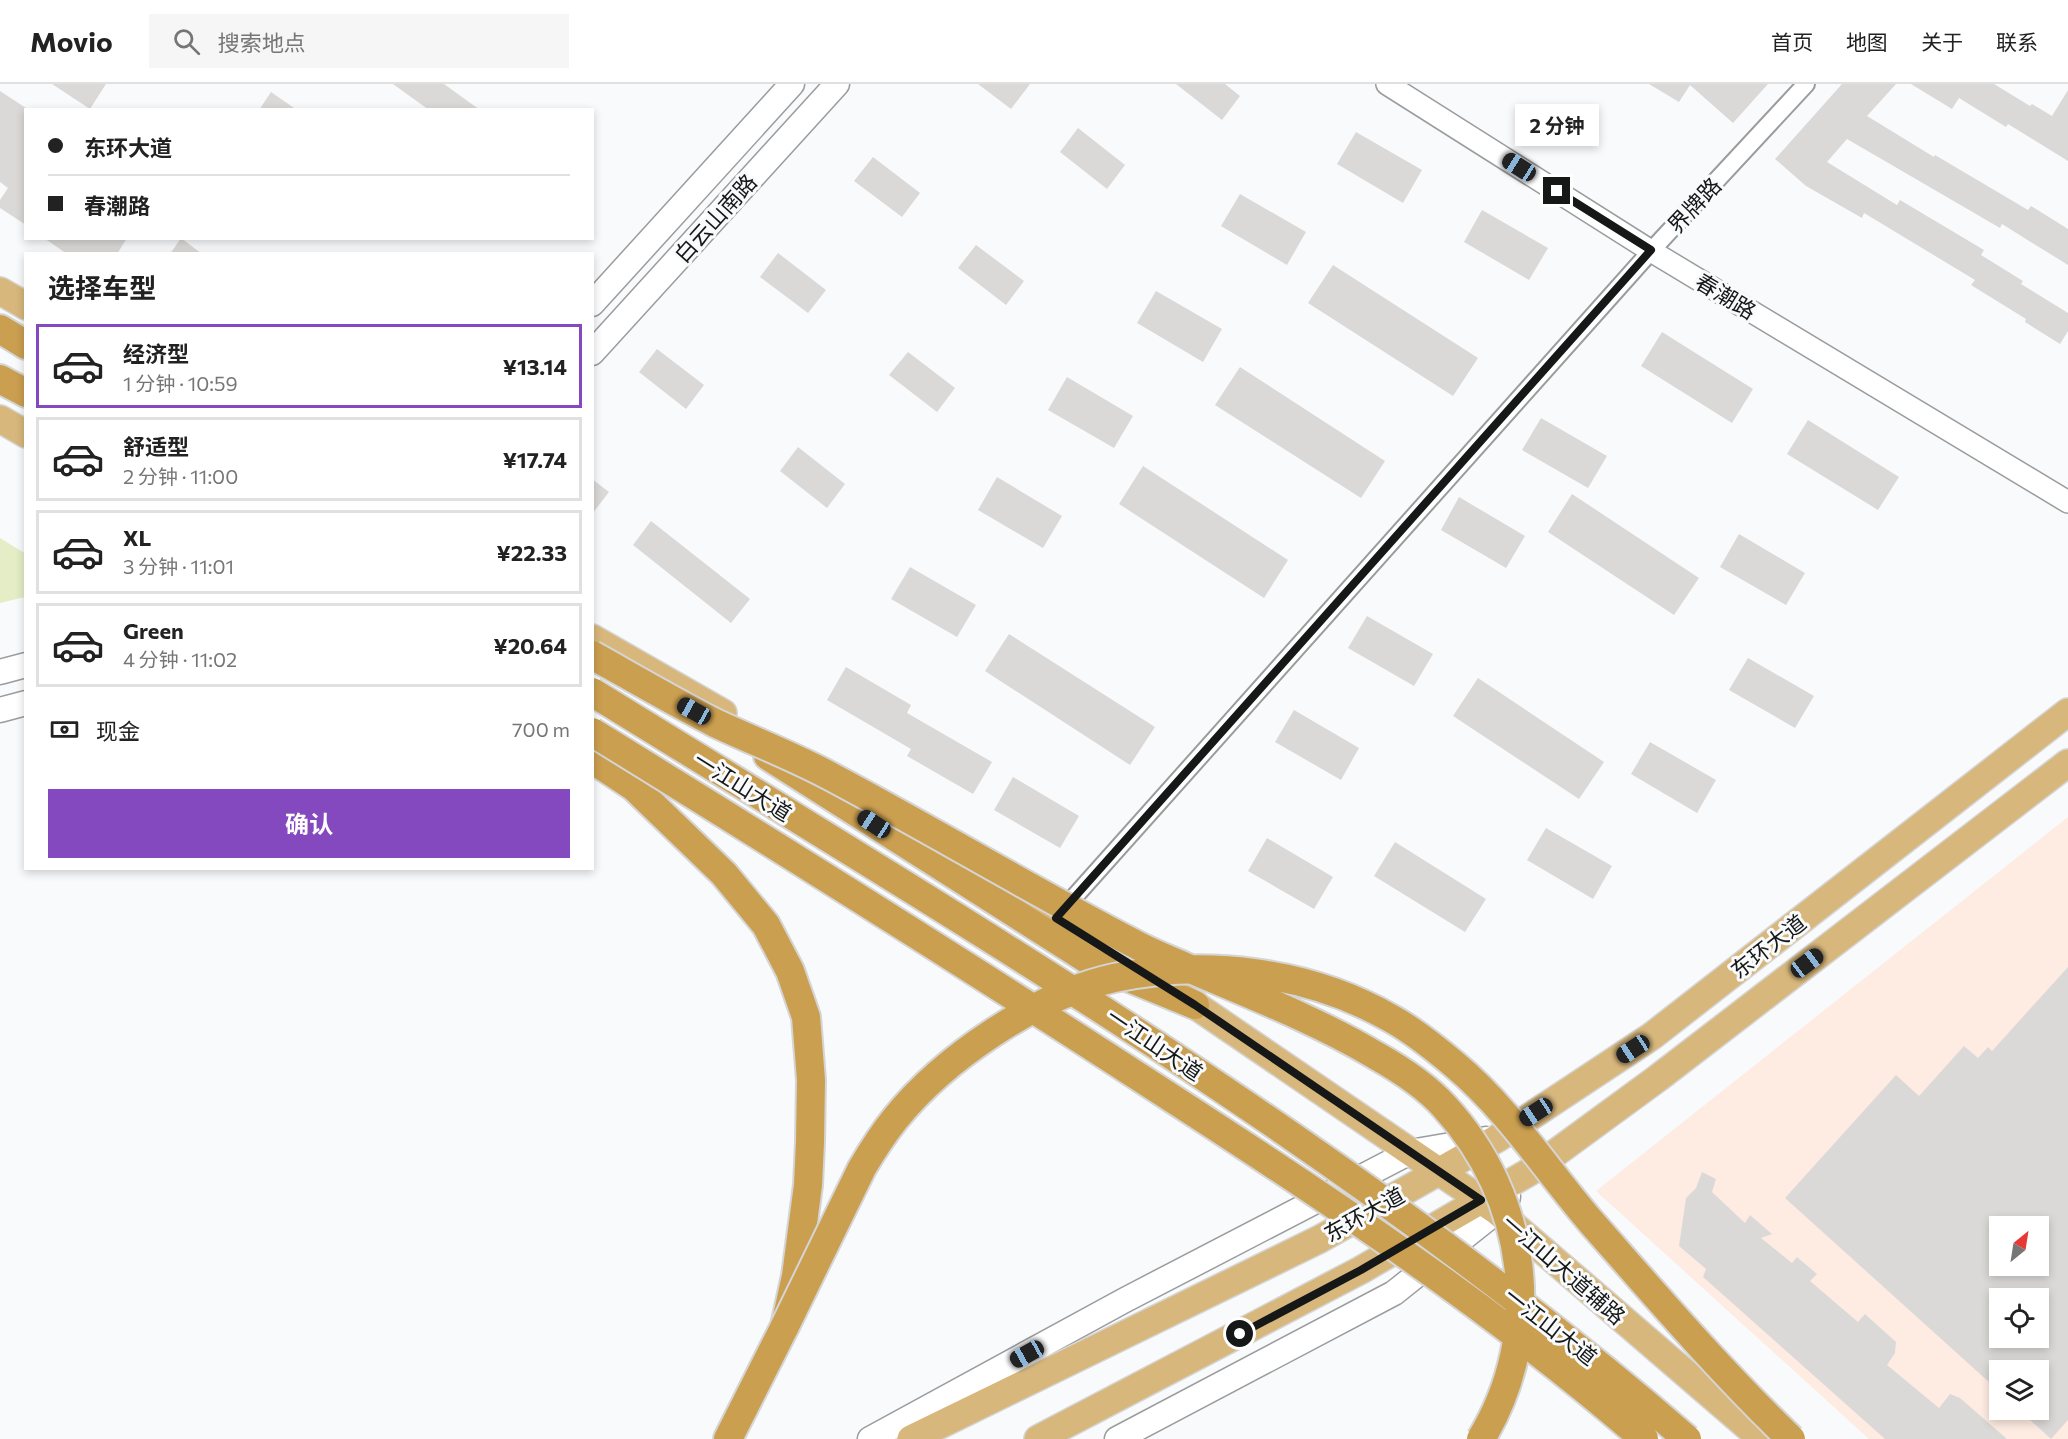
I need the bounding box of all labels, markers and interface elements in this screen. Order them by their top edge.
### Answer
search box [149,14,569,68]
text: Movio [30,24,113,58]
icon: search [170,25,203,58]
text: 搜索地点 [218,29,306,56]
text: 首页 [1771,29,1813,54]
text: 地图 [1846,29,1888,54]
text: 关于 [1921,29,1963,54]
text: 联系 [1996,29,2038,54]
callout: 2 分钟 [1515,104,1599,146]
text: 2 分钟 [1529,113,1585,137]
text: 东环大道 [84,134,172,161]
car [1499,150,1539,184]
street label: 白云山南路 [668,168,762,268]
street label: 界牌路 [1662,172,1726,238]
route end [1543,177,1570,204]
text: 春潮路 [84,192,150,219]
street label: 春潮路 [1691,267,1761,325]
text: 选择车型 [48,271,156,304]
icon: car [51,339,105,393]
text: 经济型 [123,340,189,367]
text: ¥13.14 [503,353,567,380]
text: 1 分钟 · 10:59 [123,371,238,395]
icon: car [51,432,105,486]
text: 舒适型 [123,433,189,460]
text: ¥17.74 [503,446,567,473]
text: 2 分钟 · 11:00 [123,464,238,488]
text: XL [123,524,151,551]
icon: car [51,525,105,579]
text: ¥22.33 [496,539,567,566]
text: 3 分钟 · 11:01 [123,554,234,578]
text: Green [123,617,184,644]
icon: car [51,618,105,672]
text: ¥20.64 [494,632,567,659]
text: 4 分钟 · 11:02 [123,647,237,671]
car [674,694,714,728]
icon: cash [48,713,81,746]
text: 现金 [96,717,140,744]
text: 700 m [512,717,570,741]
street label: 一江山大道 [689,745,797,827]
button: 确认 [48,789,570,858]
car [854,807,894,841]
street label: 东环大道 [1725,908,1811,984]
car [1787,945,1827,981]
street label: 一江山大道 [1102,1002,1208,1086]
car [1613,1032,1653,1066]
car [1516,1095,1556,1129]
street label: 东环大道 [1319,1181,1409,1247]
street label: 一江山大道辅路 [1497,1209,1631,1329]
north arrow [1989,1216,2049,1276]
map controls [1989,1216,2049,1420]
street label: 一江山大道 [1500,1282,1602,1370]
button: locate [1989,1288,2049,1348]
route start [1226,1320,1253,1347]
car [1007,1337,1047,1371]
button: layers [1989,1360,2049,1420]

